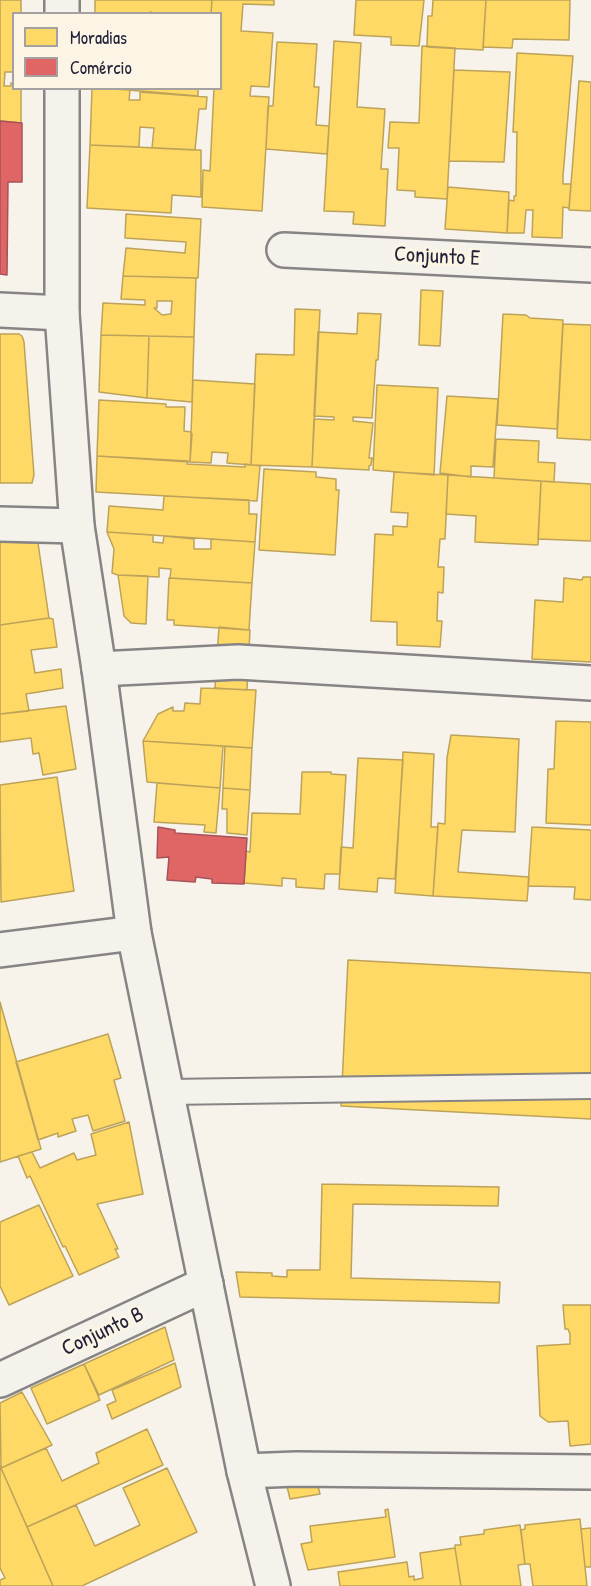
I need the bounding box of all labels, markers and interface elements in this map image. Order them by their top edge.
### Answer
legend [12,12,222,90]
text: Moradias [70,25,127,50]
text: Comércio [70,55,132,80]
street label: Conjunto E [393,242,481,272]
street label: Conjunto B [58,1302,148,1362]

